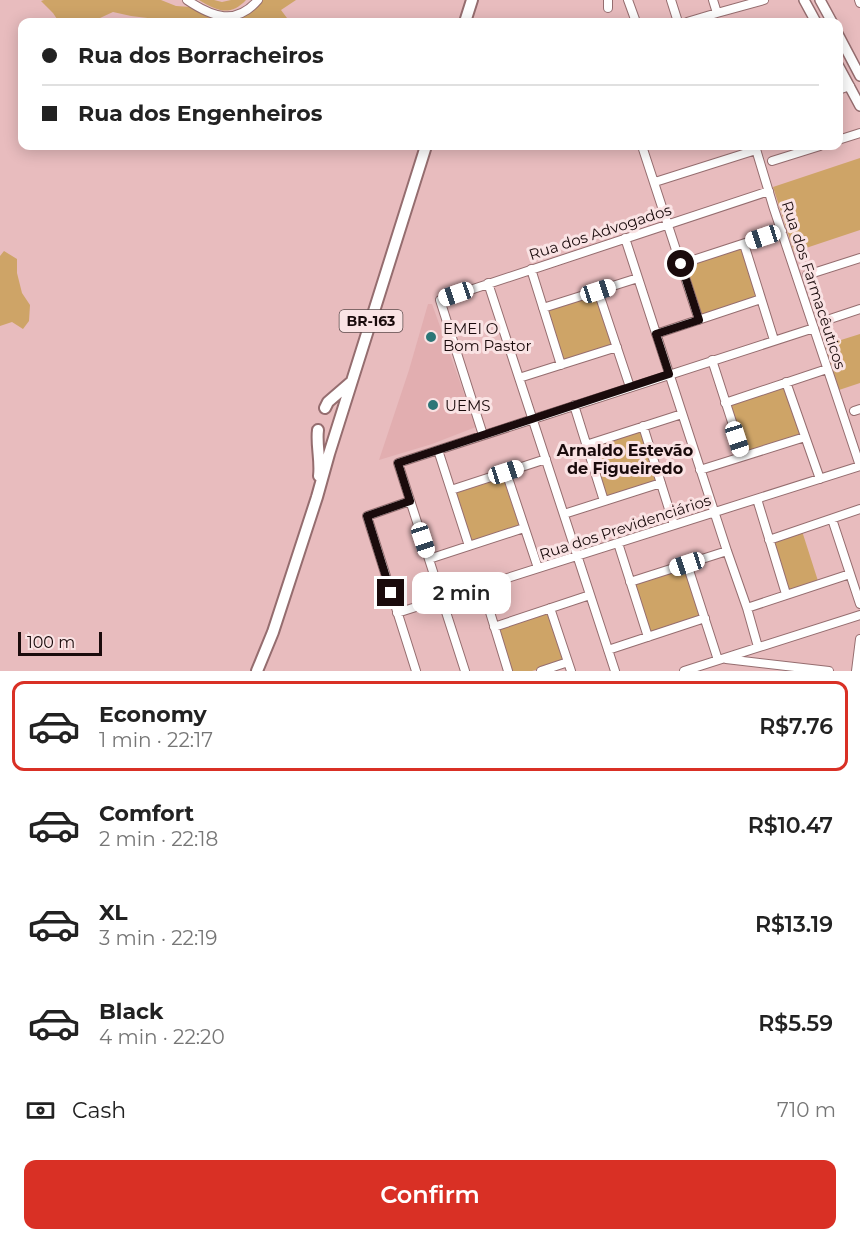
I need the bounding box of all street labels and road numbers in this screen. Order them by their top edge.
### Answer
street label: Rua dos Farmacêuticos [778,198,850,372]
street label: Rua dos Advogados [526,200,674,264]
road number: BR-163 [340,310,403,332]
street label: Rua dos Previdenciários [537,490,713,564]

